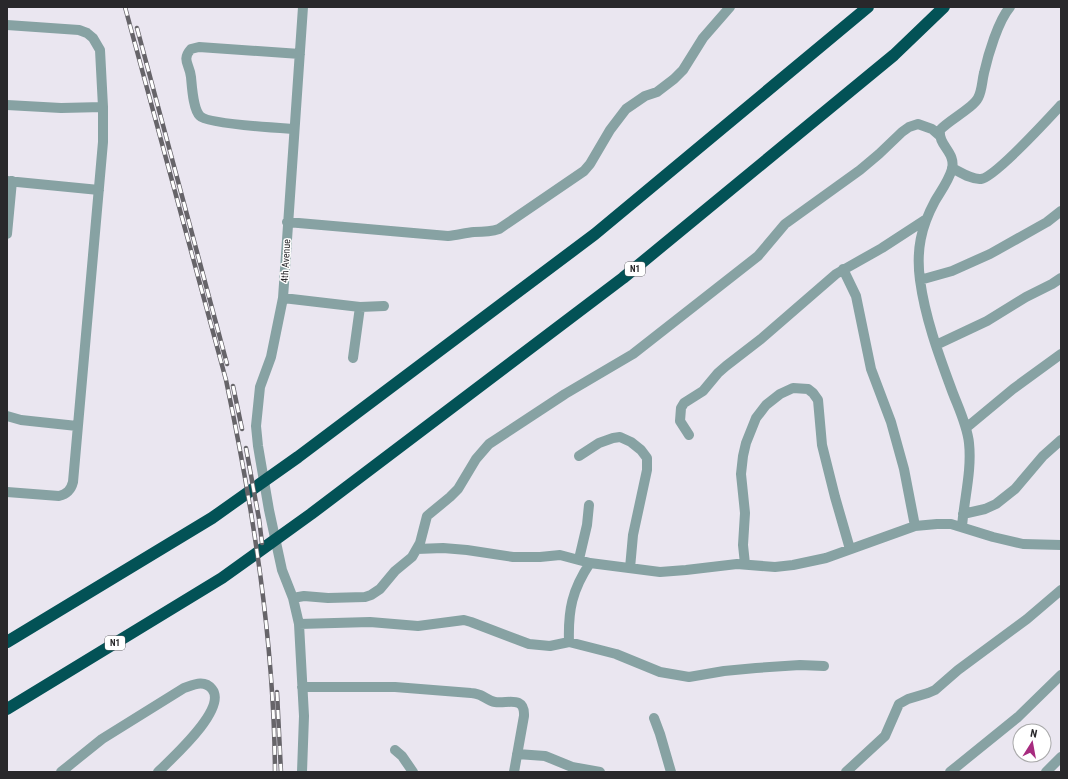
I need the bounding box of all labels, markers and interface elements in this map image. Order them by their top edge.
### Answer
street label: 4th Avenue [279,239,292,283]
road number: N1 [625,262,645,276]
road number: N1 [105,636,125,650]
north arrow [1012,723,1052,763]
text: N [1029,727,1039,741]

